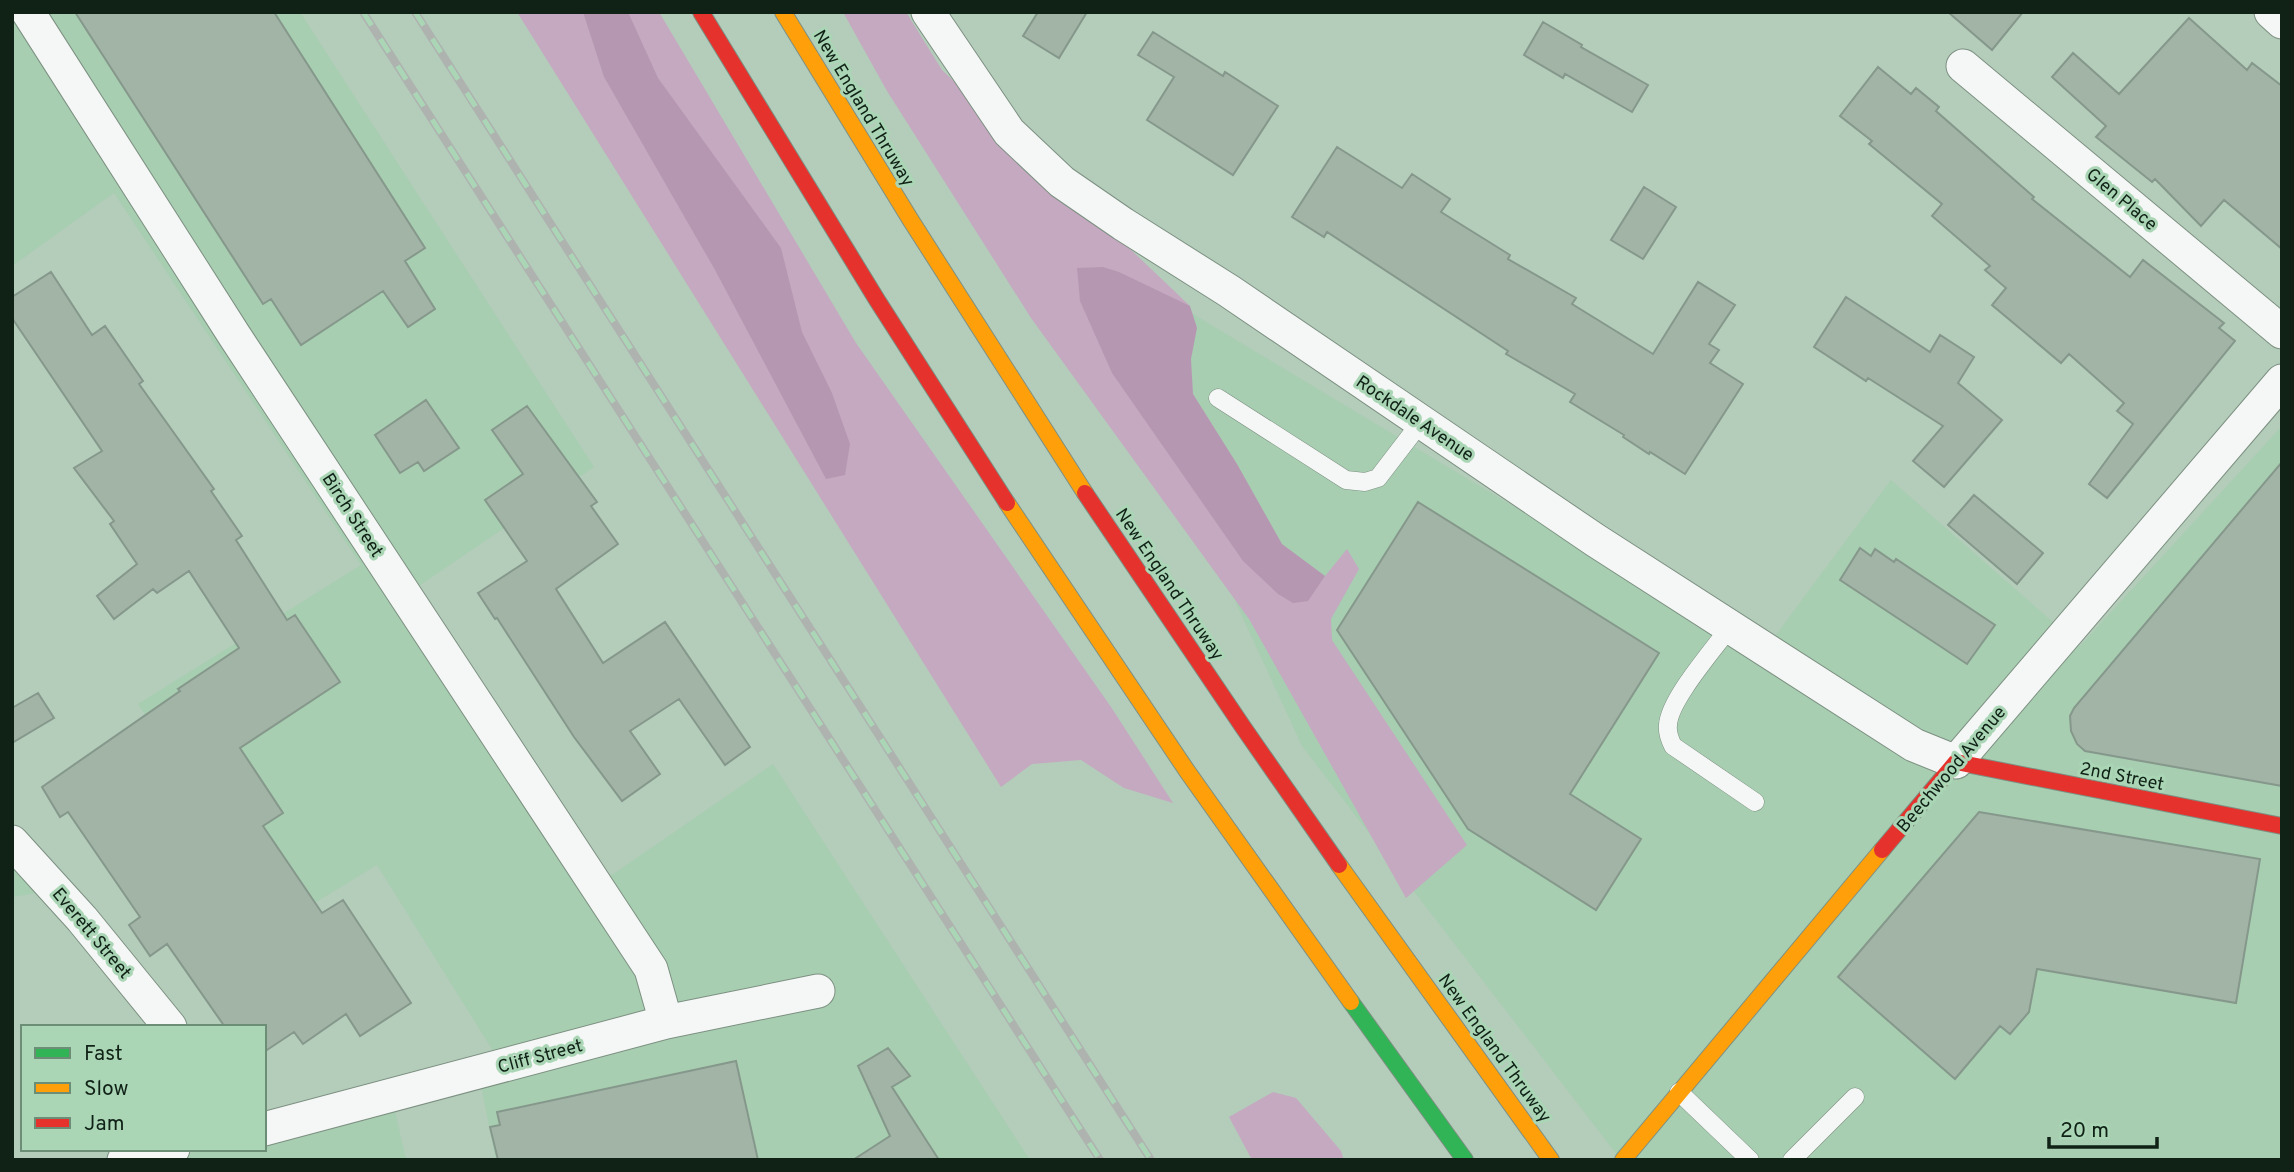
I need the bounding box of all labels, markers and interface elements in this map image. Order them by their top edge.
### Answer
street label: New England Thruway [807,26,919,191]
street label: Glen Place [2081,164,2161,237]
street label: Rockdale Avenue [1351,371,1478,467]
street label: Birch Street [316,469,387,562]
street label: New England Thruway [1109,504,1228,665]
street label: Beechwood Avenue [1893,702,2012,838]
street label: 2nd Street [2078,758,2166,797]
street label: Everett Street [46,884,136,984]
street label: New England Thruway [1432,970,1556,1128]
legend [21,1025,266,1151]
street label: Cliff Street [495,1035,585,1080]
text: Fast [84,1041,123,1068]
text: Slow [84,1076,129,1103]
scale bar [2049,1106,2158,1150]
text: Jam [84,1111,125,1138]
text: 20 m [2060,1118,2109,1145]

